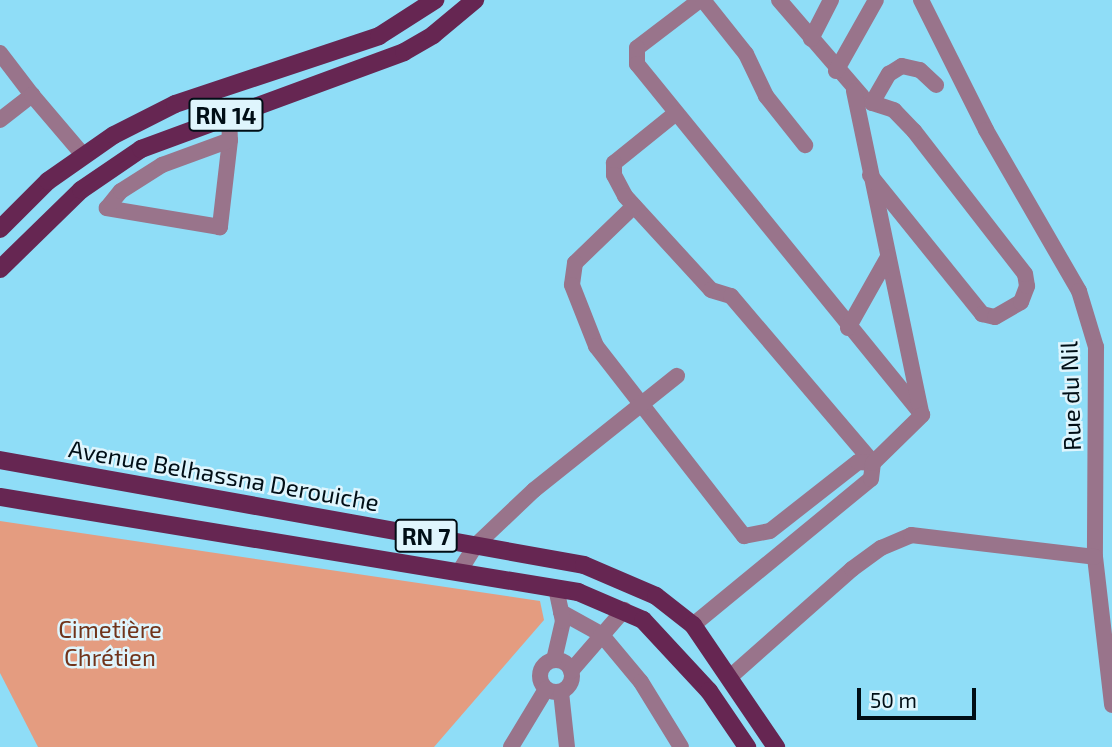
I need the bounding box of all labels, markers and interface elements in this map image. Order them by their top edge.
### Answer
road number: RN 14 [188,96,264,134]
street label: Rue du Nil [1054,341,1086,451]
street label: Avenue Belhassna Derouiche [67,434,381,516]
road number: RN 7 [394,516,458,556]
park label: Cimetière Chrétien [58,615,162,671]
scale bar [860,674,979,718]
text: 50 m [870,687,917,712]

